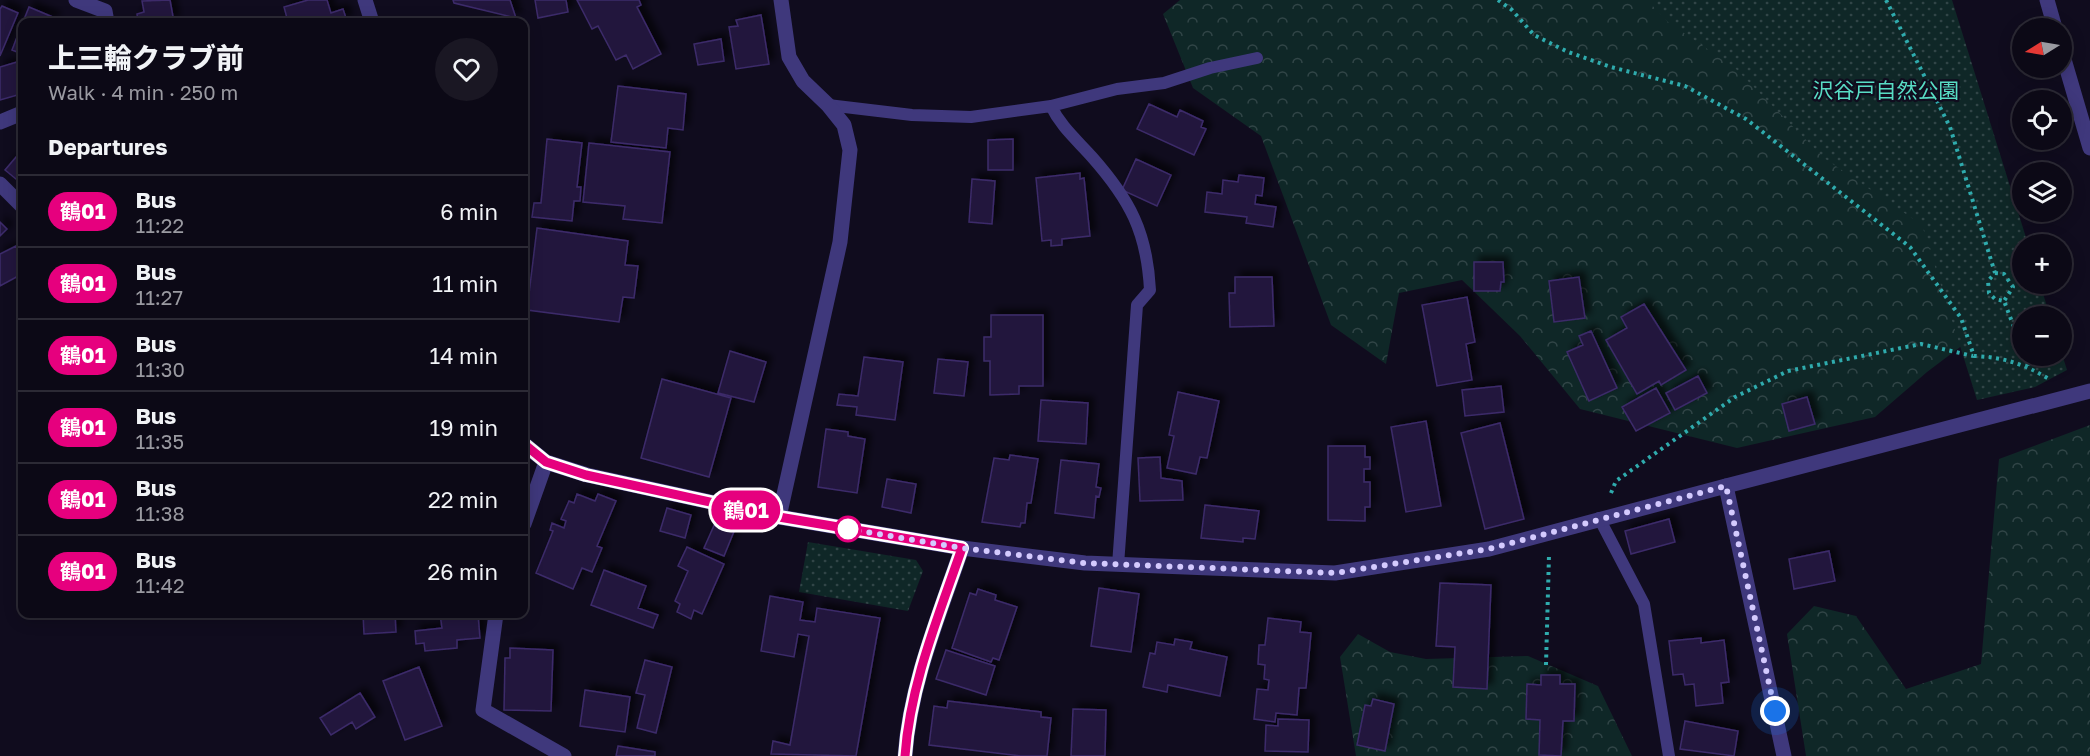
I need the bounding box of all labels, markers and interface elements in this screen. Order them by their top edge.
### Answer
north arrow [2012,18,2072,78]
map controls [2012,18,2072,366]
button: heart [435,38,498,101]
text: 上三輪クラブ前 [48,41,244,74]
park label: 沢谷戸自然公園 [1813,77,1960,103]
text: Walk · 4 min · 250 m [48,80,238,104]
button: locate [2012,90,2072,150]
text: Departures [48,133,167,160]
button: layers [2012,162,2072,222]
text: Bus [135,186,176,213]
text: 鶴01 [60,198,105,224]
text: 6 min [440,198,498,225]
text: 11:22 [135,213,184,237]
button: + [2012,234,2072,294]
text: Bus [135,258,176,285]
text: 鶴01 [60,270,105,296]
text: 11 min [432,270,498,297]
text: 11:27 [135,285,183,309]
button: − [2012,306,2072,366]
text: Bus [135,330,176,357]
text: 鶴01 [60,342,105,368]
text: 14 min [430,342,498,369]
text: 11:30 [135,357,185,381]
text: Bus [135,402,176,429]
text: 鶴01 [60,414,105,440]
text: 19 min [430,414,498,441]
text: 11:35 [135,429,184,453]
text: Bus [135,474,176,501]
text: 鶴01 [60,486,105,512]
text: 22 min [428,486,498,513]
line badge: 鶴01 [712,490,780,530]
text: 鶴01 [723,497,769,523]
text: 11:38 [135,501,185,525]
unlabelled marker [835,516,861,542]
text: Bus [135,546,176,573]
text: 鶴01 [60,558,105,584]
text: 26 min [428,558,498,585]
text: 11:42 [135,573,185,597]
your location [1760,696,1790,726]

